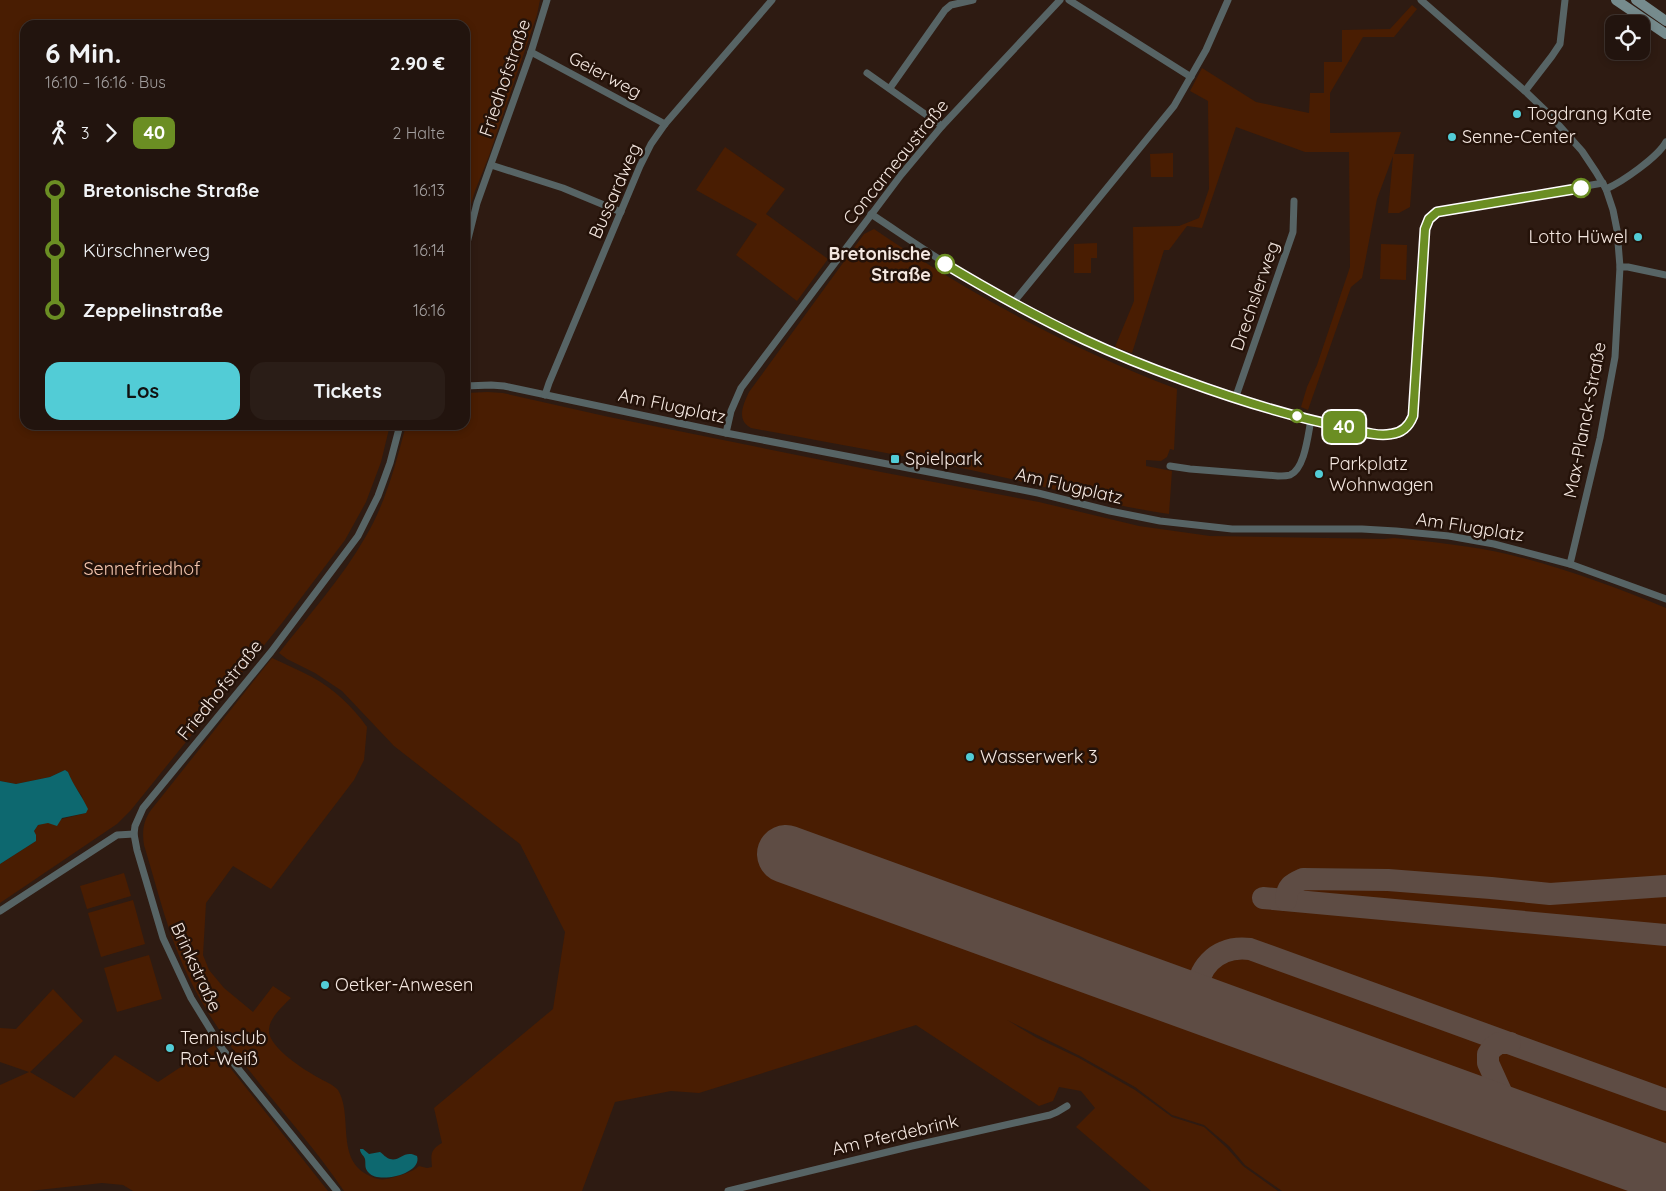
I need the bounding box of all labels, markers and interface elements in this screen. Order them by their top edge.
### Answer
map controls [1605,15,1650,60]
button: locate [1605,15,1650,60]
street label: Friedhofstraße [474,16,535,140]
text: 6 Min. [45,35,122,70]
street label: Geierweg [565,46,646,103]
text: 2.90 € [390,51,445,75]
text: 16:10 – 16:16 · Bus [45,72,166,92]
street label: Concarneaustraße [838,94,953,229]
place label: Togdrang Kate [1527,102,1652,125]
marker: Togdrang Kate [1511,108,1523,120]
icon: walk [45,119,73,147]
icon: forward [97,119,125,147]
text: 40 [143,121,165,144]
text: 3 [81,123,89,143]
text: 2 Halte [393,123,445,143]
place label: Senne-Center [1462,125,1576,148]
marker: Senne-Center [1446,131,1458,143]
street label: Bussardweg [583,139,646,242]
text: Bretonische Straße [83,178,259,202]
unlabelled marker [1571,178,1591,198]
text: 16:13 [413,180,445,200]
place label: Lotto Hüwel [1529,225,1628,248]
marker: Lotto Hüwel [1632,231,1644,243]
text: Kürschnerweg [83,238,210,262]
street label: Drechslerweg [1225,238,1284,354]
text: 16:14 [413,240,445,260]
place label: Bretonische Straße [828,242,931,286]
marker: Bretonische Straße [935,254,955,274]
text: Zeppelinstraße [83,298,223,322]
text: 16:16 [413,300,445,320]
street label: Max-Planck-Straße [1558,340,1611,500]
button: Los [45,362,240,420]
button: Tickets [250,362,445,420]
street label: Am Flugplatz [616,383,728,428]
unlabelled marker [1290,409,1304,423]
line badge: 40 [1322,411,1366,443]
text: 40 [1333,415,1355,438]
place label: Spielpark [905,447,983,470]
place label: Parkplatz Wohnwagen [1329,452,1434,496]
marker: Spielpark [889,453,901,465]
street label: Am Flugplatz [1013,462,1125,509]
marker: Parkplatz Wohnwagen [1313,468,1325,480]
street label: Am Flugplatz [1414,507,1526,546]
park label: Sennefriedhof [83,557,201,580]
street label: Friedhofstraße [172,635,267,745]
place label: Wasserwerk 3 [980,745,1098,768]
marker: Wasserwerk 3 [964,751,976,763]
street label: Brinkstraße [166,919,227,1015]
place label: Oetker-Anwesen [335,973,473,996]
marker: Oetker-Anwesen [319,979,331,991]
place label: Tennisclub Rot-Weiß [180,1026,267,1070]
marker: Tennisclub Rot-Weiß [164,1042,176,1054]
street label: Am Pferdebrink [829,1109,960,1160]

